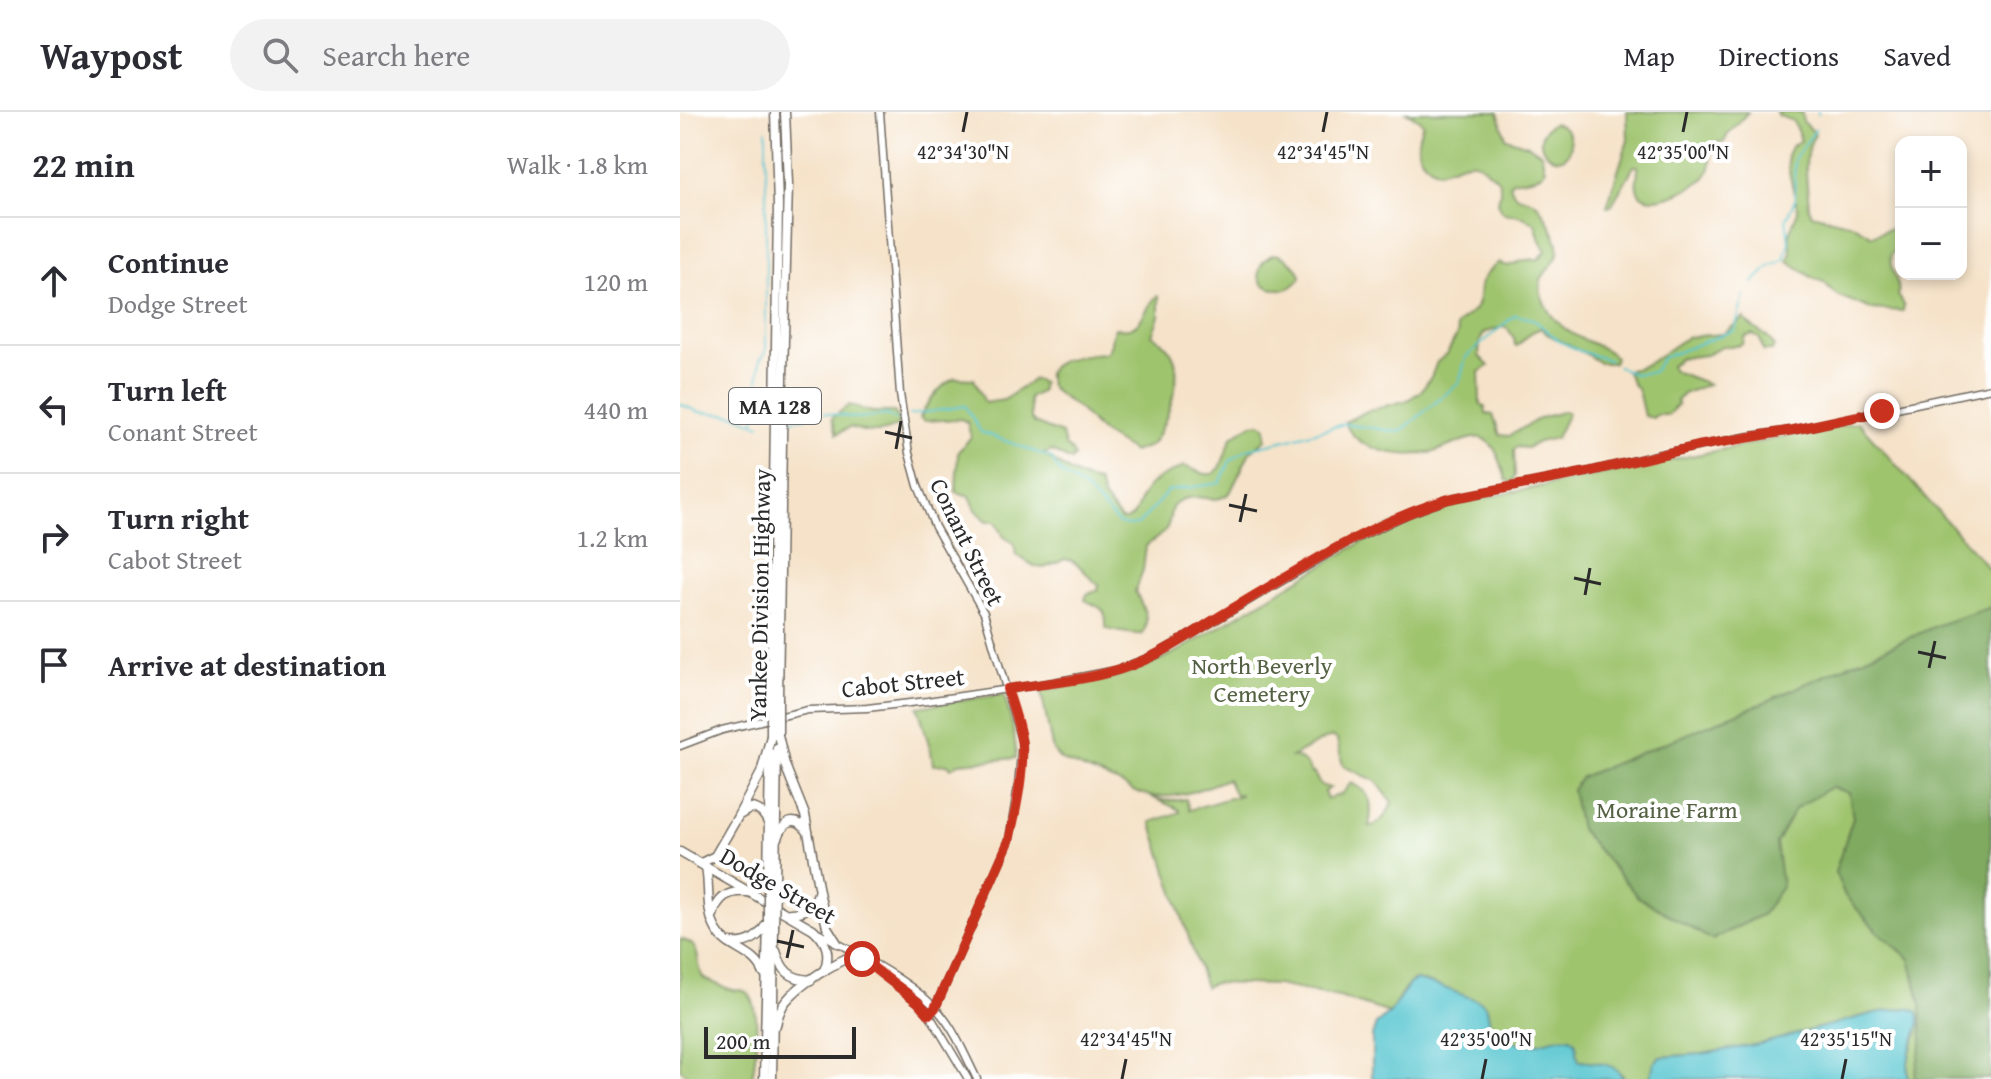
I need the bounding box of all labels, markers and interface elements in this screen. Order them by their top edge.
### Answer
search box [230,19,790,91]
text: Waypost [40,27,182,83]
icon: search [258,33,302,77]
text: Search here [322,33,470,77]
text: Map [1623,35,1675,76]
text: Directions [1719,35,1839,76]
text: Saved [1883,35,1951,76]
map controls [1895,136,1967,280]
button: + [1895,136,1967,208]
text: 42°34'30"N [917,137,1009,166]
text: 42°34'45"N [1277,137,1369,166]
text: 42°35'00"N [1637,137,1729,166]
text: 22 min [32,140,134,189]
text: Walk · 1.8 km [507,145,648,184]
button: − [1895,208,1967,280]
text: Continue [108,240,229,284]
icon: ahead [32,259,76,303]
text: 120 m [583,262,648,301]
text: Dodge Street [108,284,248,323]
text: Turn left [108,368,227,412]
icon: left [32,387,76,431]
road number: MA 128 [729,388,821,424]
text: 440 m [583,390,648,429]
route end [1864,393,1900,429]
text: Conant Street [108,412,258,451]
street label: Yankee Division Highway [740,468,779,722]
street label: Conant Street [921,472,1014,612]
text: Turn right [108,496,249,540]
icon: right [32,515,76,559]
text: 1.2 km [576,518,648,557]
text: Cabot Street [108,540,242,579]
icon: arrive [32,643,76,687]
text: Arrive at destination [108,643,386,687]
park label: North Beverly Cemetery [1191,648,1333,711]
street label: Cabot Street [840,659,967,706]
park label: Moraine Farm [1596,792,1738,827]
street label: Dodge Street [714,838,843,933]
route start [844,941,880,977]
scale bar [704,1023,856,1059]
text: 42°34'45"N [1080,1024,1172,1053]
text: 42°35'00"N [1440,1024,1532,1053]
text: 42°35'15"N [1800,1024,1892,1053]
text: 200 m [716,1025,771,1057]

